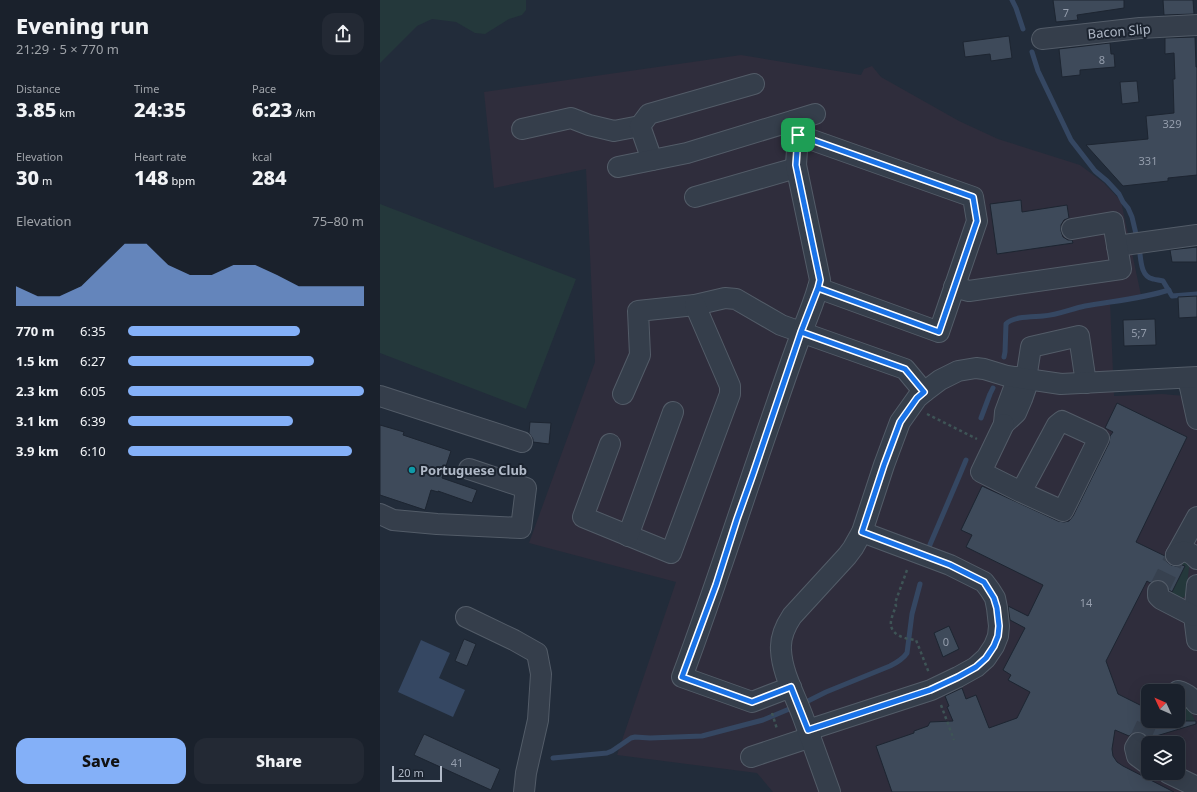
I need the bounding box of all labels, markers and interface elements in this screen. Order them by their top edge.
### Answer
house number: 7 [1063,5,1069,20]
text: Evening run [16,10,149,40]
button: share [322,13,364,55]
street label: Bacon Slip [1087,19,1151,43]
text: 21:29 · 5 × 770 m [16,40,119,58]
house number: 8 [1099,52,1105,67]
text: Distance [16,81,61,96]
text: Time [134,81,159,96]
text: Pace [252,81,276,96]
text: 3.85 [16,96,56,123]
text: 24:35 [134,96,186,123]
text: 6:23 [252,96,292,123]
text: km [56,105,75,120]
text: /km [292,105,316,120]
house number: 329 [1163,116,1181,131]
pin [781,118,815,152]
icon: arrive [787,124,809,146]
text: Elevation [16,149,63,164]
text: Heart rate [134,149,187,164]
text: kcal [252,149,272,164]
house number: 331 [1139,153,1157,168]
text: 30 [16,164,39,191]
text: 148 [134,164,169,191]
text: 284 [252,164,287,191]
text: m [39,173,52,188]
text: bpm [169,173,195,188]
text: Elevation [16,212,72,230]
text: 75–80 m [312,212,364,230]
text: 770 m [16,322,54,340]
text: 6:35 [80,322,106,340]
house number: 5;7 [1131,325,1147,340]
text: 1.5 km [16,352,59,370]
text: 6:27 [80,352,106,370]
text: 2.3 km [16,382,59,400]
text: 6:05 [80,382,106,400]
text: 3.1 km [16,412,59,430]
text: 6:39 [80,412,106,430]
text: 3.9 km [16,442,59,460]
text: 6:10 [80,442,106,460]
place label: Portuguese Club [420,461,527,479]
marker: Portuguese Club [407,465,417,475]
house number: 14 [1080,595,1093,610]
house number: 0 [943,634,949,649]
north arrow [1141,684,1185,728]
map controls [1141,684,1185,780]
button: layers [1141,736,1185,780]
button: Save [16,738,186,784]
button: Share [194,738,364,784]
house number: 41 [451,755,463,770]
scale bar [392,764,442,783]
text: 20 m [398,765,424,780]

